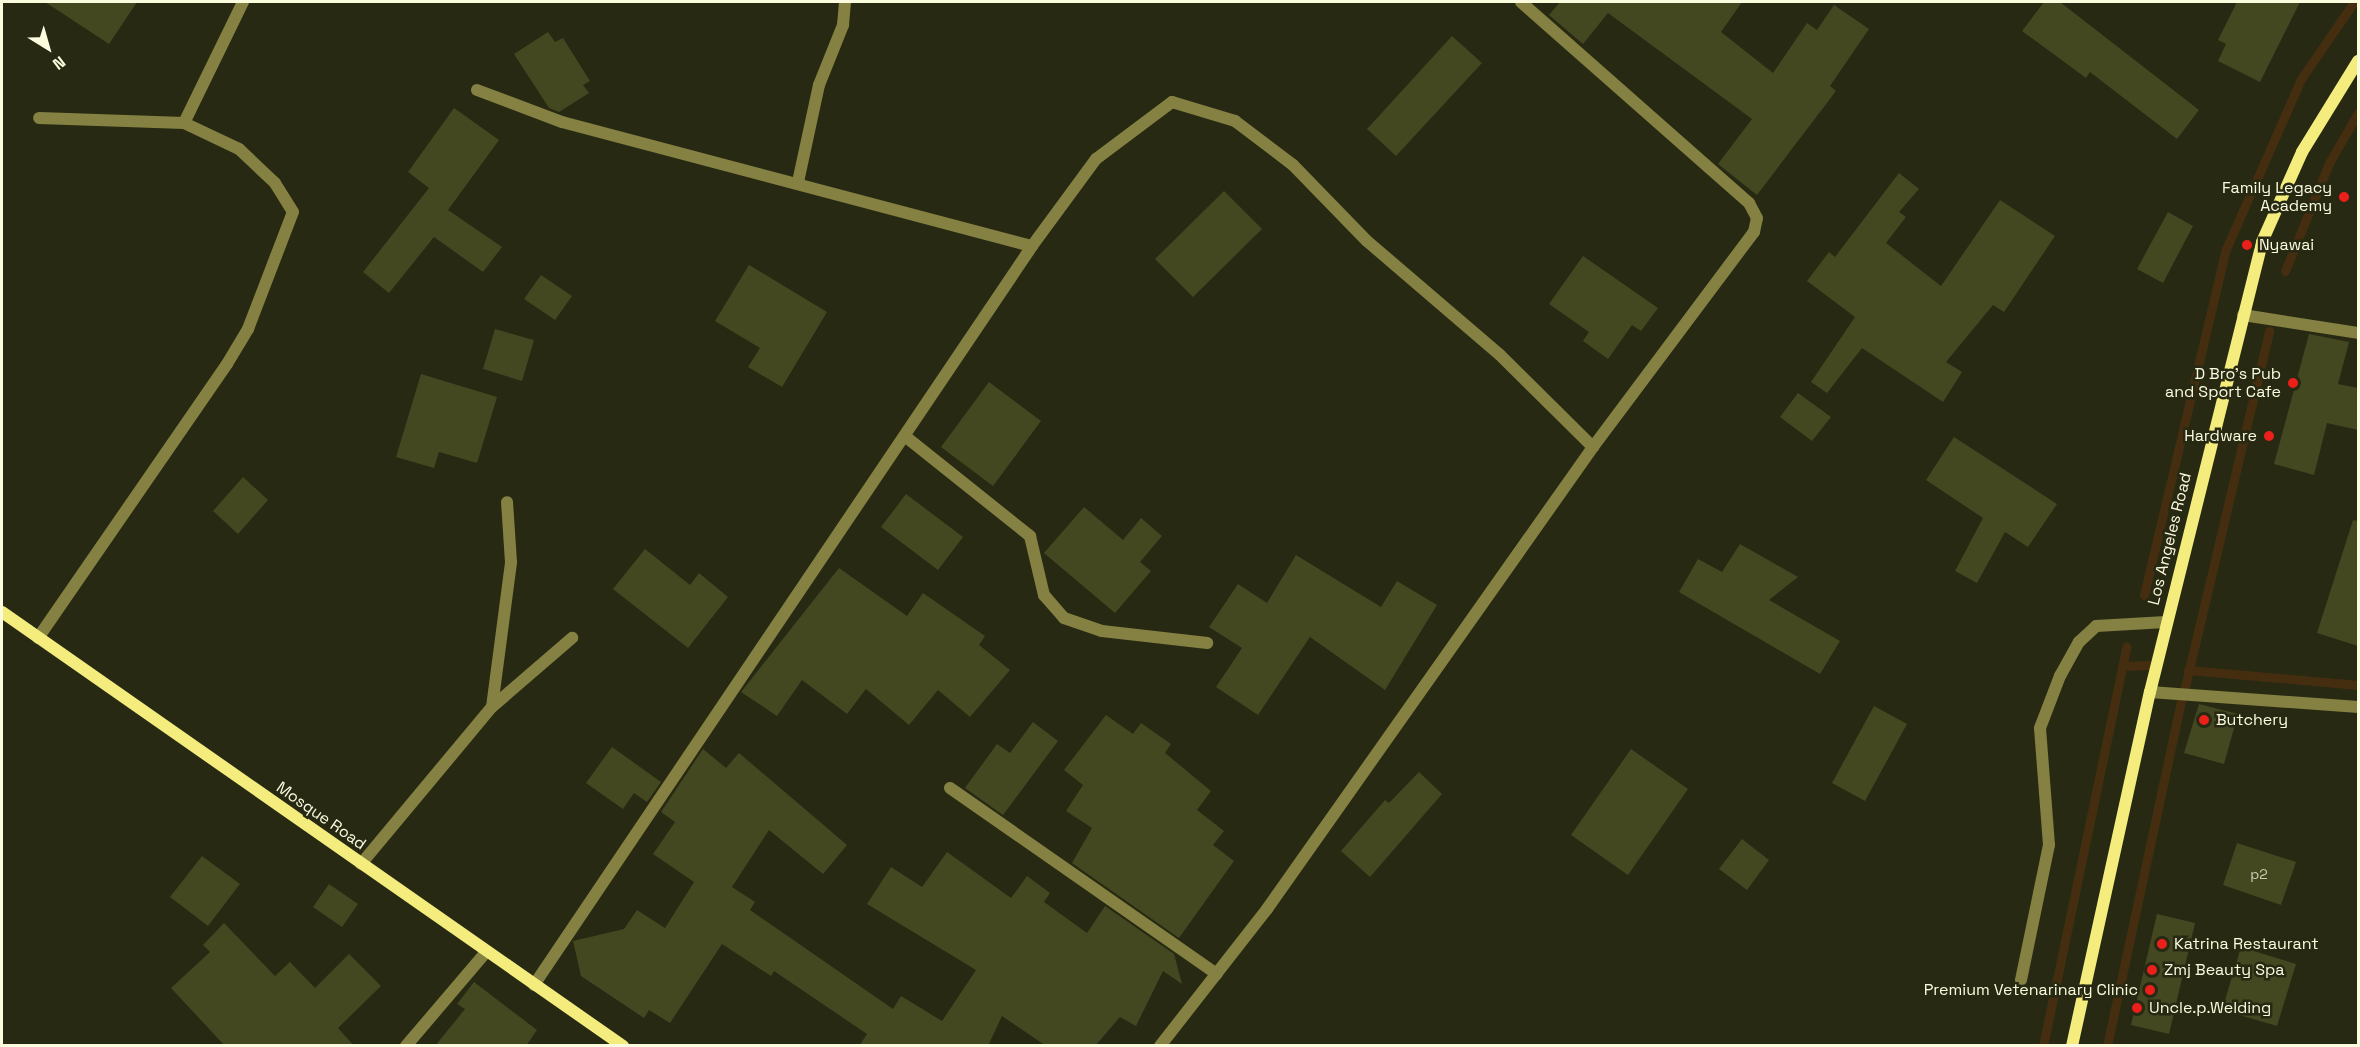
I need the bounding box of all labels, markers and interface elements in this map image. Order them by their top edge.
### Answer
north arrow [18,18,78,78]
text: N [49,51,70,74]
place label: Family Legacy Academy [2222,178,2332,216]
marker: Family Legacy Academy [2337,190,2351,204]
place label: Nyawai [2259,235,2314,255]
marker: Nyawai [2240,238,2254,252]
place label: D Bro's Pub and Sport Cafe [2165,364,2281,402]
marker: D Bro's Pub and Sport Cafe [2286,376,2300,390]
place label: Hardware [2184,426,2257,446]
marker: Hardware [2262,429,2276,443]
street label: Los Angeles Road [2144,471,2196,607]
place label: Butchery [2216,710,2288,730]
marker: Butchery [2197,713,2211,727]
street label: Mosque Road [272,778,370,854]
house number: p2 [2250,866,2268,882]
place label: Katrina Restaurant [2174,934,2319,954]
marker: Katrina Restaurant [2155,937,2169,951]
place label: Zmj Beauty Spa [2164,960,2284,980]
marker: Zmj Beauty Spa [2145,963,2159,977]
place label: Premium Vetenarinary Clinic [1923,980,2138,1000]
marker: Premium Vetenarinary Clinic [2143,983,2157,997]
place label: Uncle.p.Welding [2149,998,2271,1018]
marker: Uncle.p.Welding [2130,1001,2144,1015]

